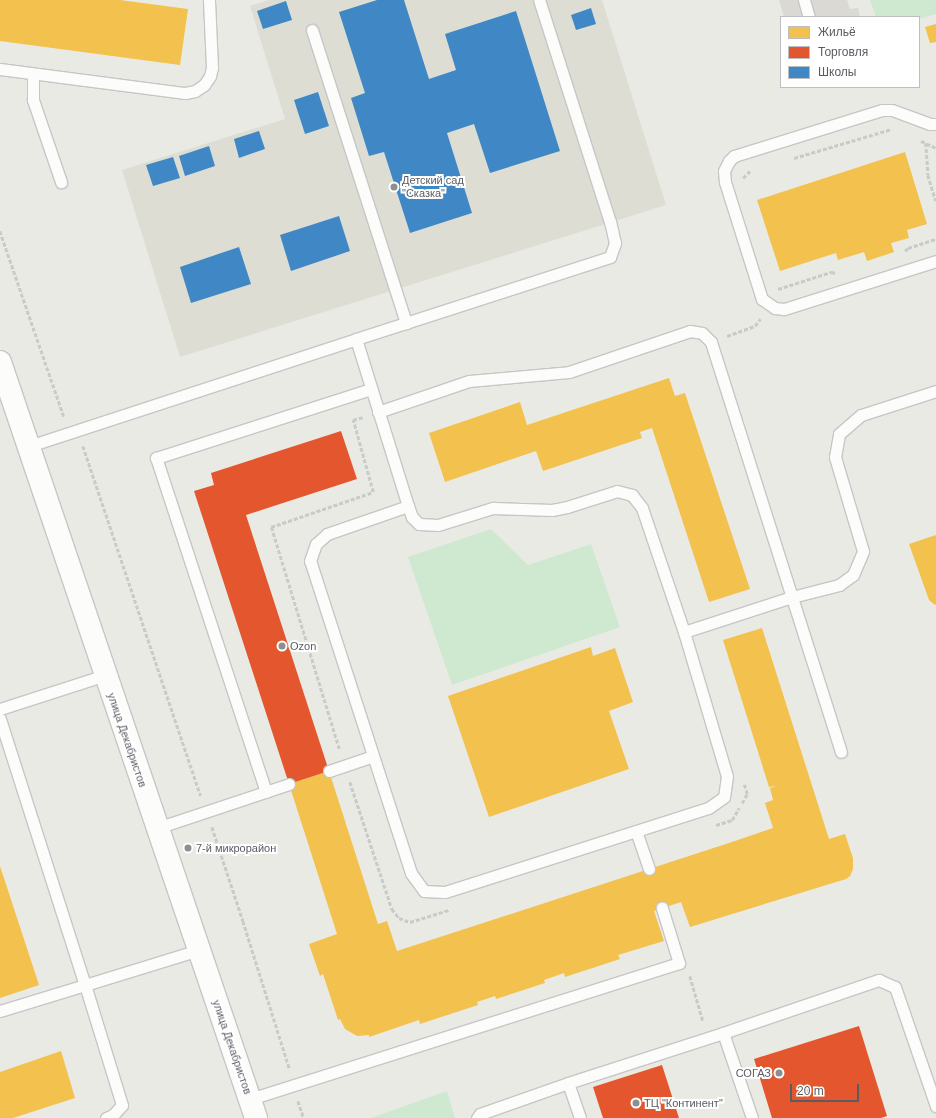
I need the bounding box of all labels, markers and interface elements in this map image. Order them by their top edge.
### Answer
legend [780,16,920,88]
text: Жильё [818,25,856,39]
text: Торговля [818,45,868,59]
text: Школы [818,65,856,79]
place label: Детский сад "Сказка" [402,174,464,200]
marker: Детский сад "Сказка" [389,182,399,192]
place label: Ozon [290,639,316,653]
marker: Ozon [277,641,287,651]
street label: улица Декабристов [105,691,149,789]
place label: 7-й микрорайон [196,841,276,855]
marker: 7-й микрорайон [183,843,193,853]
street label: улица Декабристов [210,998,254,1096]
place label: СОГАЗ [736,1066,771,1080]
marker: СОГАЗ [774,1068,784,1078]
scale bar [792,1076,861,1102]
text: 20 m [797,1084,824,1098]
place label: ТЦ "Континент" [644,1096,723,1110]
marker: ТЦ "Континент" [631,1098,641,1108]

